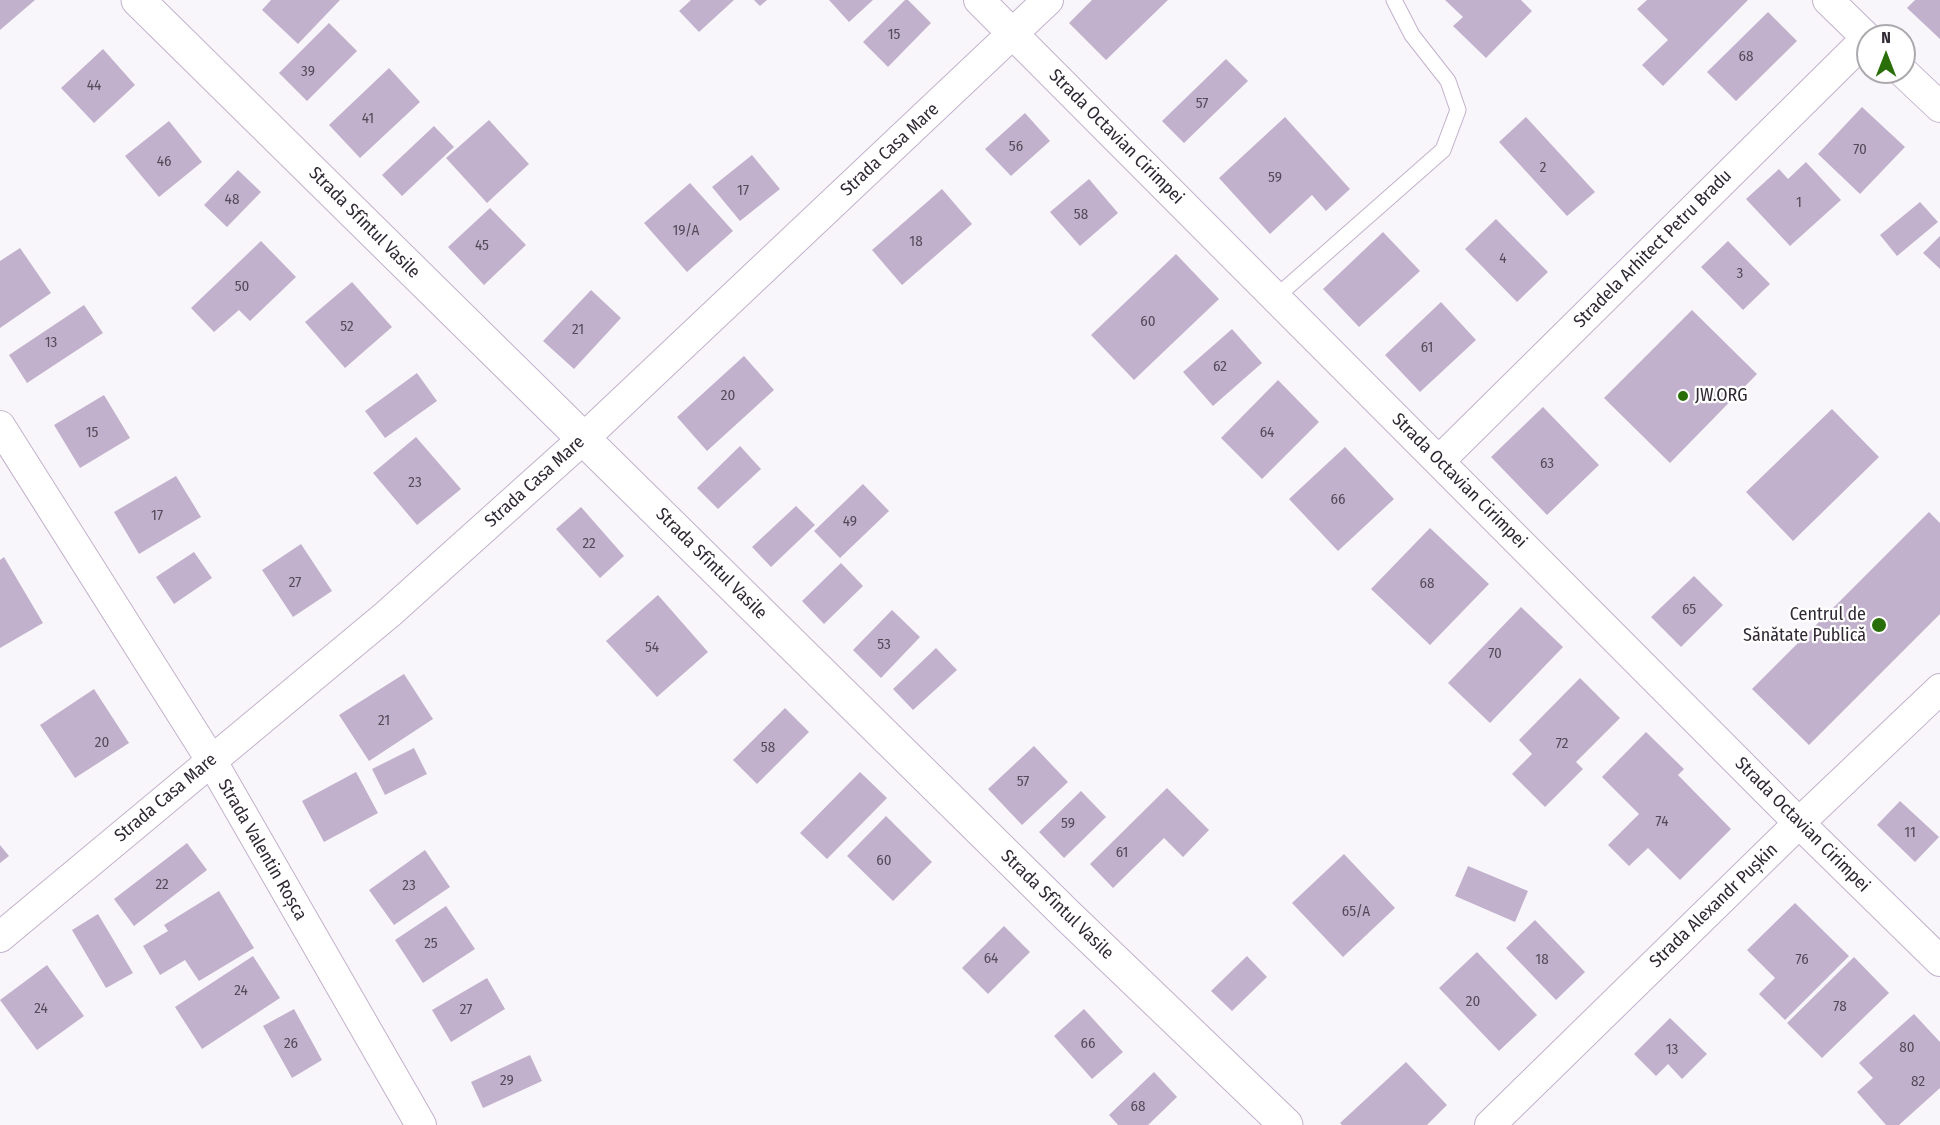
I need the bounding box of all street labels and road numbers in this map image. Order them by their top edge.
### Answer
street label: Strada Octavian Cirimpei [1044,65,1188,209]
street label: Strada Casa Mare [836,99,944,201]
street label: Strada Sfîntul Vasile [304,163,424,283]
street label: Stradela Arhitect Petru Bradu [1569,165,1737,333]
street label: Strada Octavian Cirimpei [1387,409,1531,553]
street label: Strada Casa Mare [481,432,589,532]
street label: Strada Sfîntul Vasile [651,504,771,624]
street label: Strada Casa Mare [111,749,221,847]
street label: Strada Octavian Cirimpei [1730,753,1874,897]
street label: Strada Valentin Roșca [213,776,311,924]
street label: Strada Alexandr Pușkin [1646,839,1782,973]
street label: Strada Sfîntul Vasile [996,846,1118,964]

